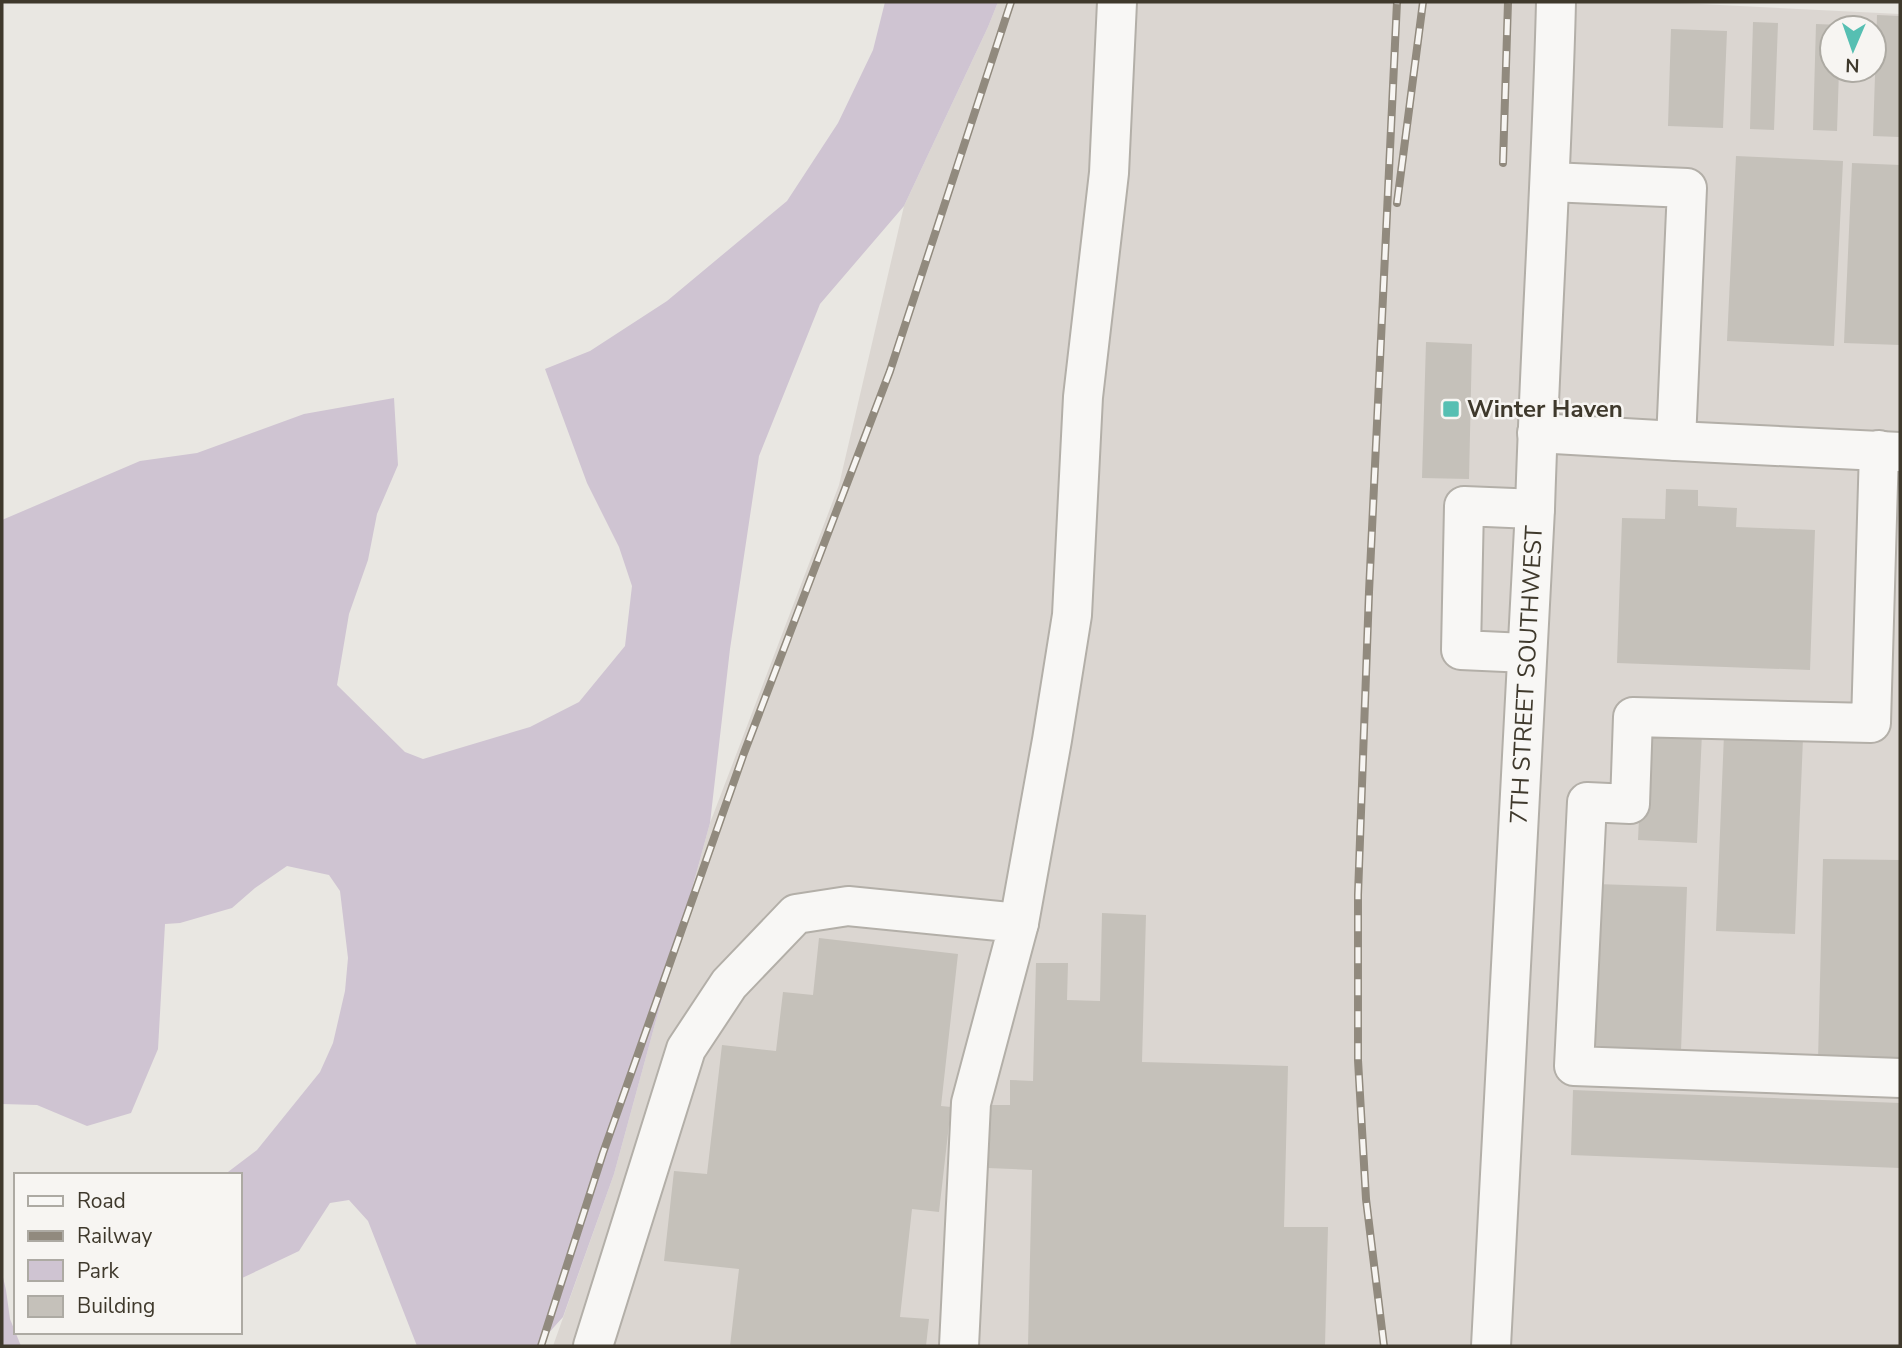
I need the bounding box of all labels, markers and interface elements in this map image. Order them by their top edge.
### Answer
north arrow [1818,14,1888,84]
text: N [1845,52,1860,78]
place label: Winter Haven [1467,393,1623,425]
marker: Winter Haven [1441,399,1461,419]
street label: 7TH STREET SOUTHWEST [1502,524,1550,825]
legend [14,1173,242,1334]
text: Road [77,1187,126,1215]
text: Railway [77,1222,152,1250]
text: Park [77,1257,119,1285]
text: Building [77,1292,155,1320]

